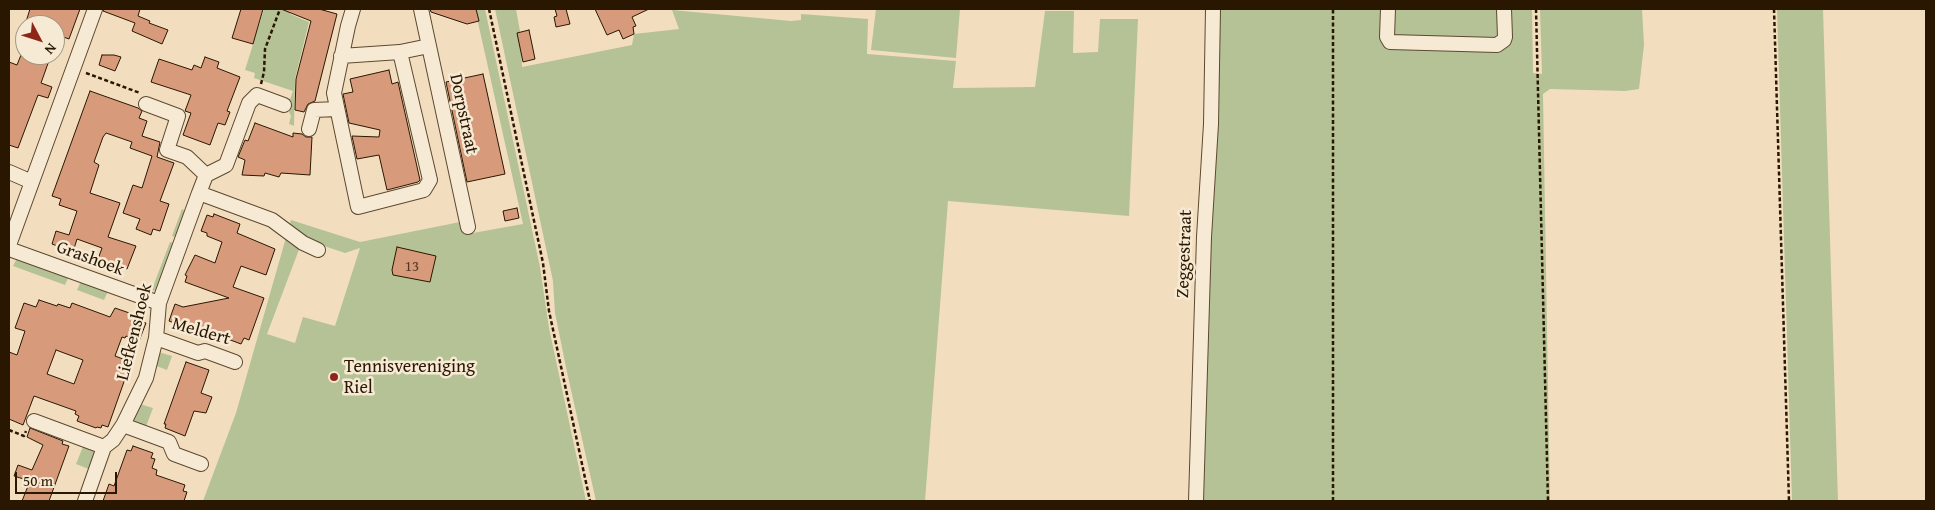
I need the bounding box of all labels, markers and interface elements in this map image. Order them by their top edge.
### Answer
north arrow [15,15,65,65]
text: N [40,39,61,59]
street label: Dorpstraat [444,72,482,156]
street label: Zeggestraat [1173,209,1197,299]
street label: Grashoek [53,237,127,281]
house number: 13 [405,258,419,276]
street label: Liefkenshoek [112,281,158,383]
street label: Meldert [169,313,233,351]
place label: Tennisvereniging Riel [344,356,475,398]
marker: Tennisvereniging Riel [328,371,340,383]
scale bar [18,462,120,494]
text: 50 m [23,470,53,491]

